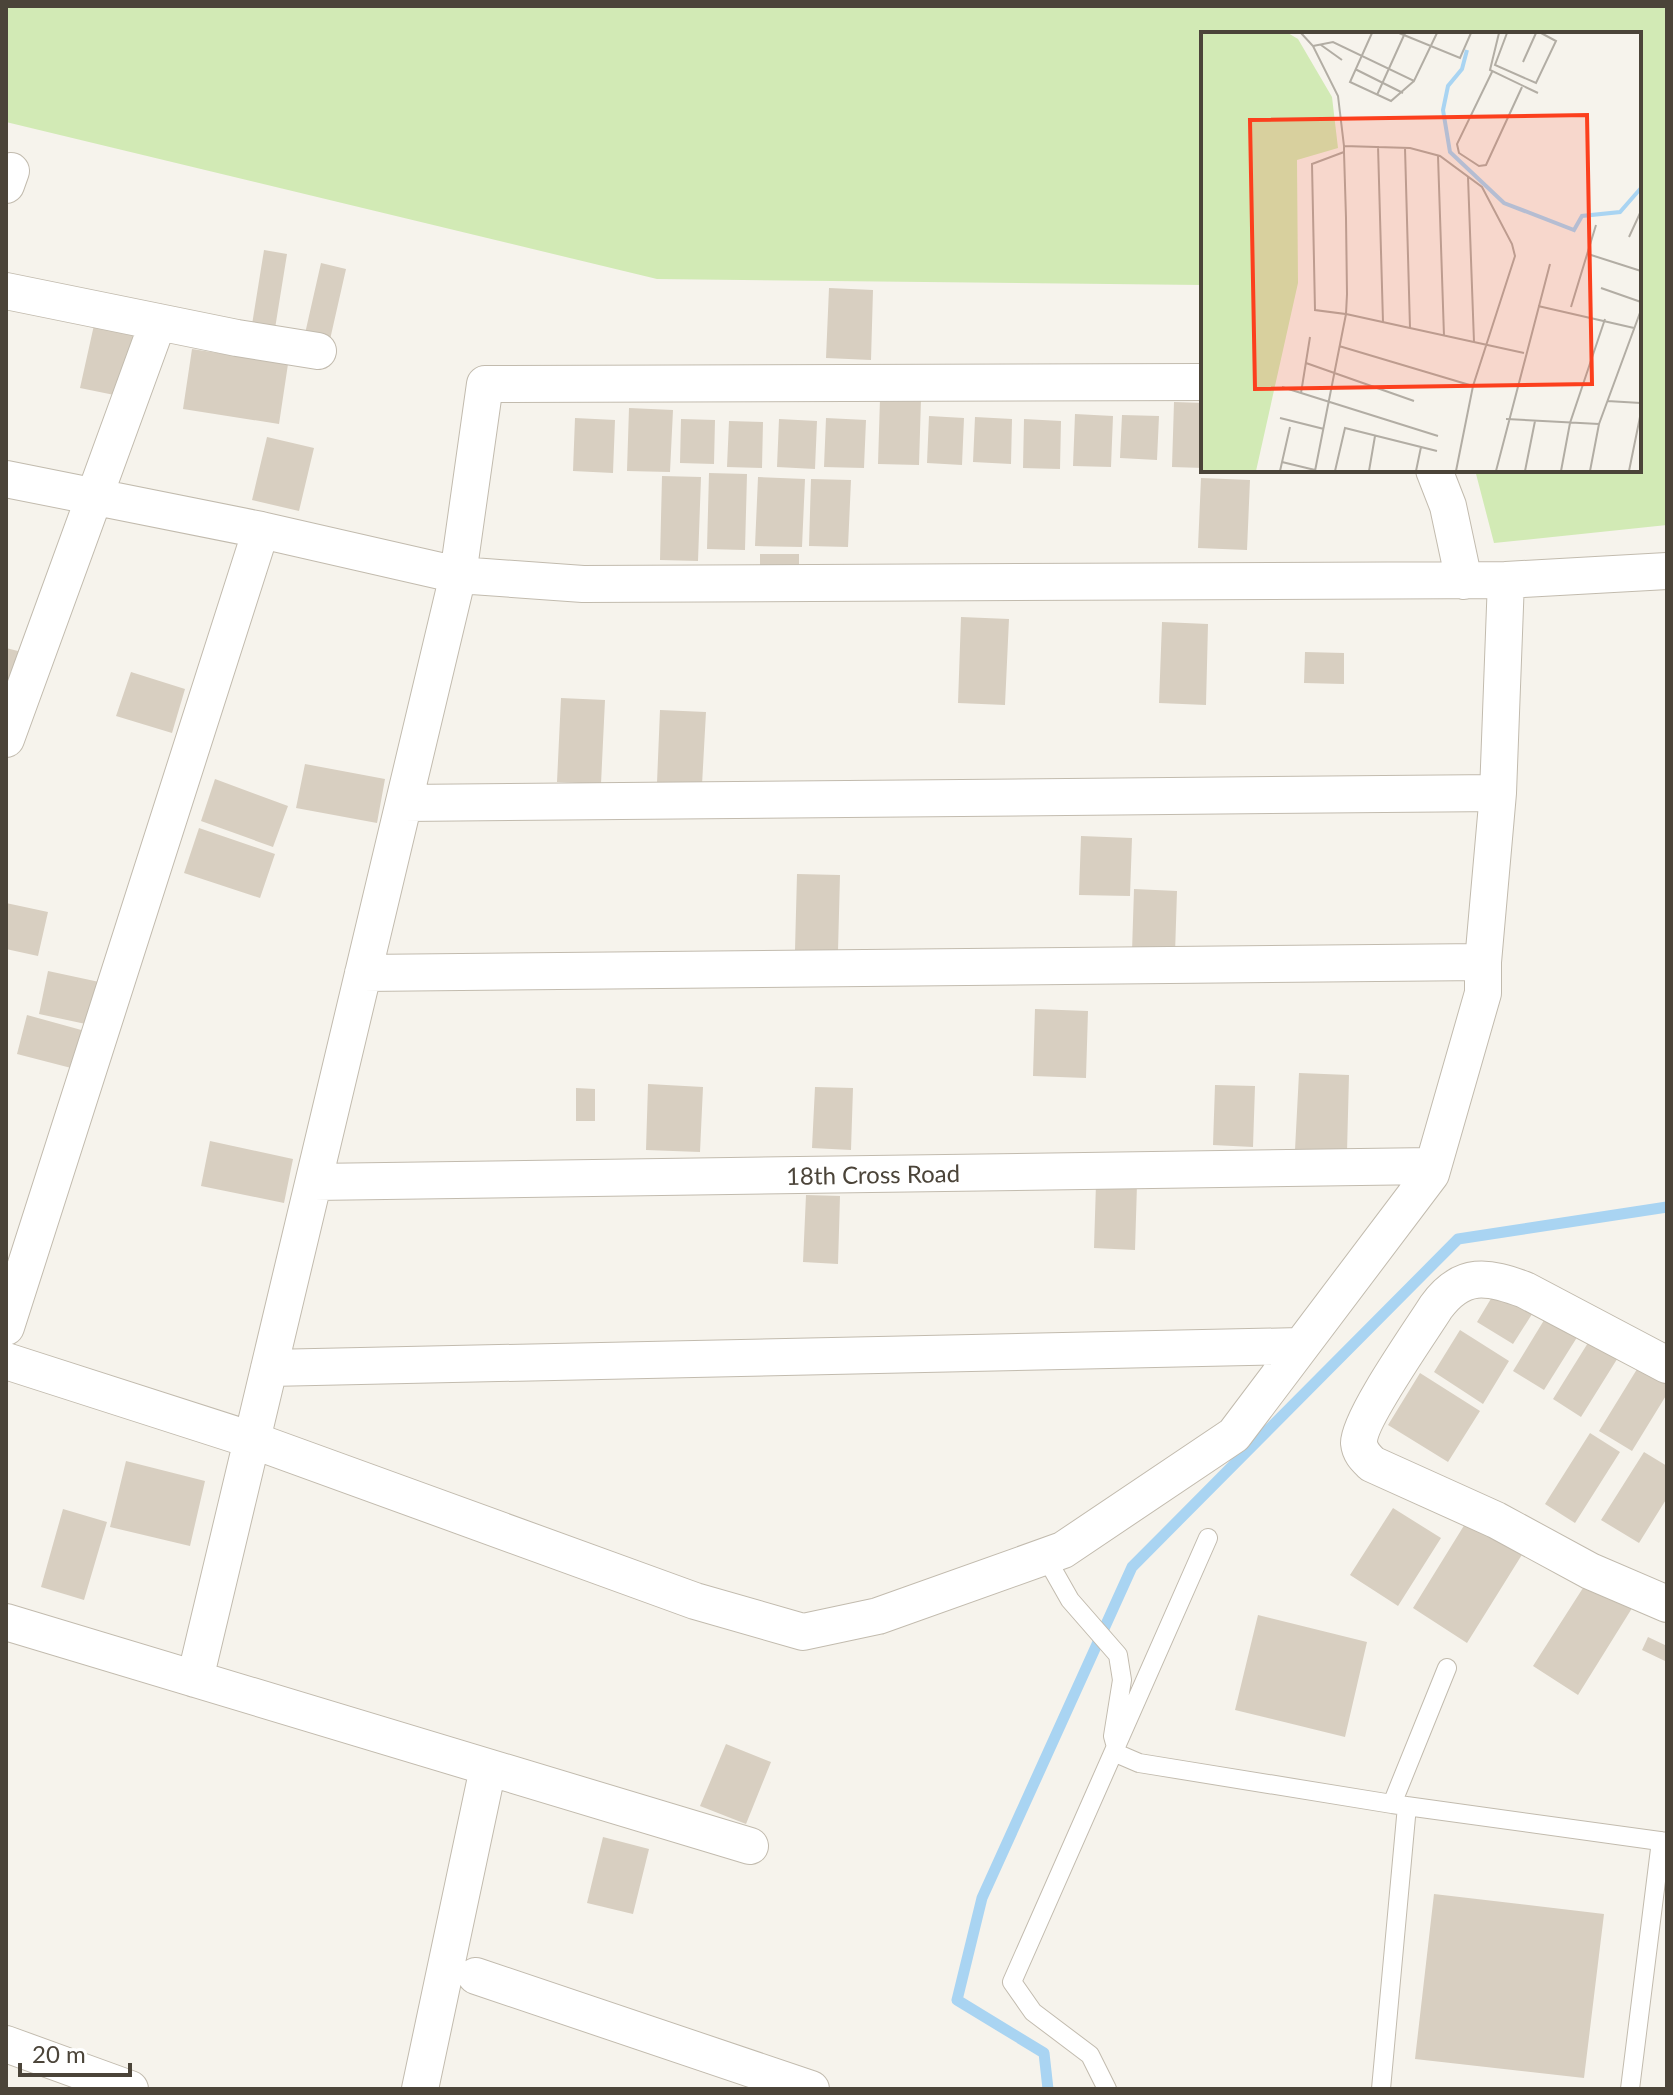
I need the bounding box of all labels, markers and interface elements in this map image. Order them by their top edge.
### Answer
inset map [1201,32,1641,472]
street label: 18th Cross Road [786,1158,960,1190]
scale bar [20,2027,130,2077]
text: 20 m [32,2039,86,2068]

